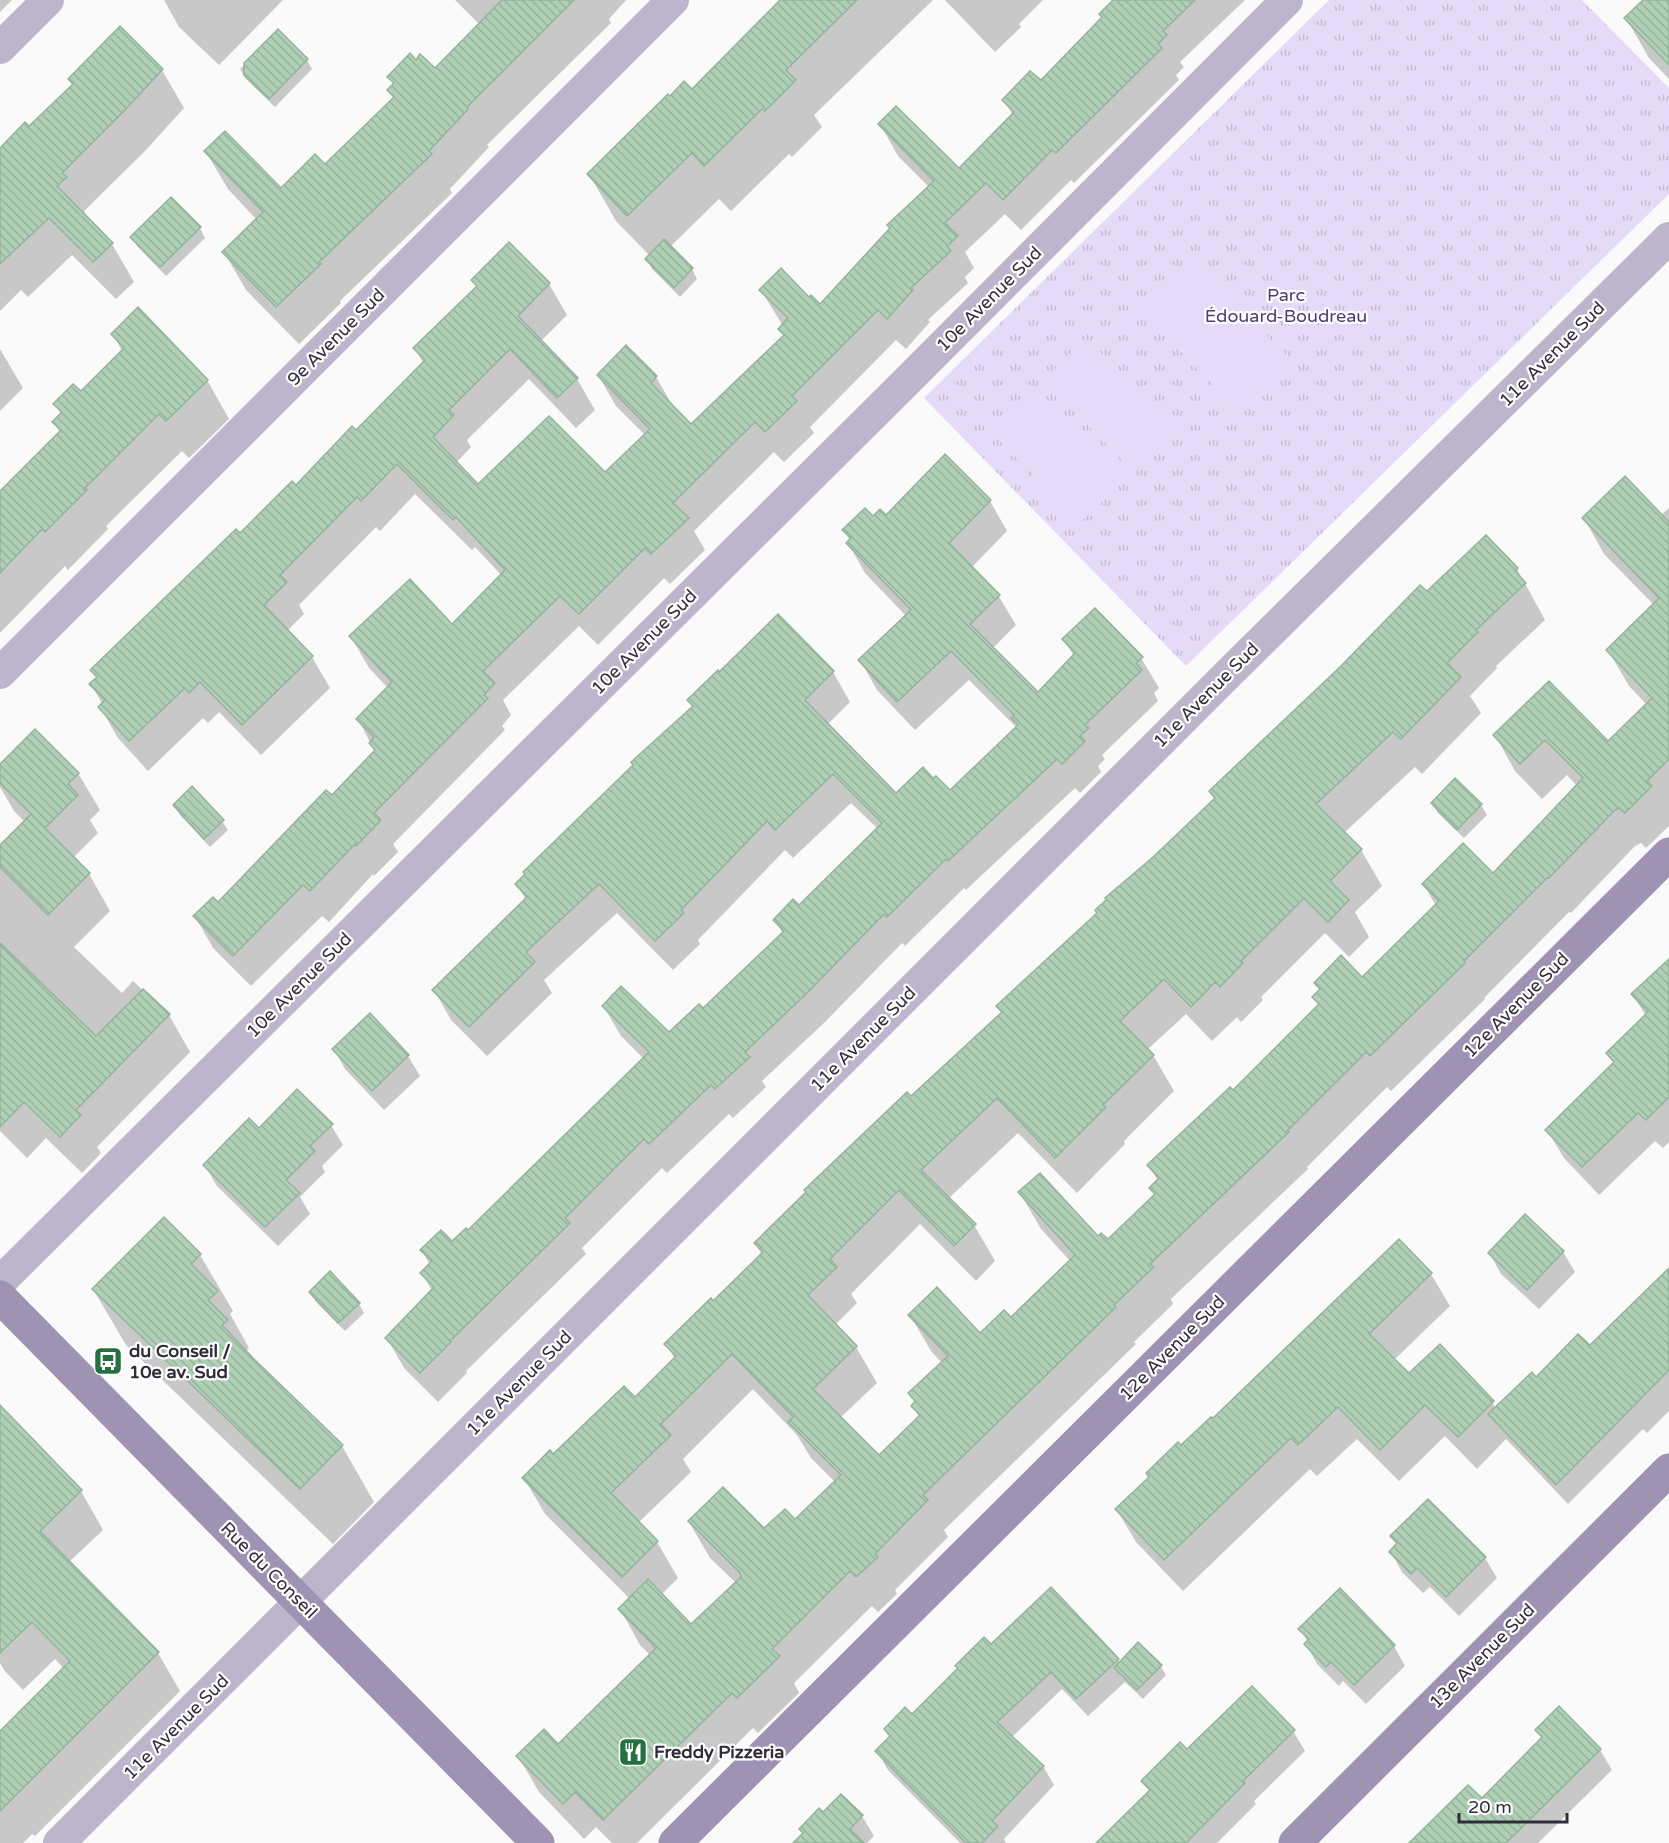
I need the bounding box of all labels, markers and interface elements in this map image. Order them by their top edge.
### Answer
street label: 10e Avenue Sud [932,242,1046,356]
street label: 9e Avenue Sud [283,284,389,390]
park label: Parc Édouard-Boudreau [1205,284,1367,327]
street label: 11e Avenue Sud [1495,297,1609,411]
street label: 10e Avenue Sud [587,585,701,699]
street label: 11e Avenue Sud [1149,638,1263,752]
street label: 10e Avenue Sud [242,928,356,1042]
street label: 12e Avenue Sud [1459,948,1573,1062]
street label: 11e Avenue Sud [806,982,920,1096]
street label: 12e Avenue Sud [1115,1291,1229,1405]
street label: 11e Avenue Sud [462,1326,576,1440]
place label: du Conseil / 10e av. Sud [129,1340,231,1383]
bus stop icon: du Conseil / 10e av. Sud [92,1345,124,1377]
street label: Rue du Conseil [216,1517,322,1623]
street label: 13e Avenue Sud [1425,1599,1539,1713]
street label: 11e Avenue Sud [119,1670,233,1784]
restaurant icon: Freddy Pizzeria [617,1736,649,1768]
place label: Freddy Pizzeria [654,1741,784,1763]
scale bar [1459,1786,1567,1824]
text: 20 m [1468,1796,1512,1818]

